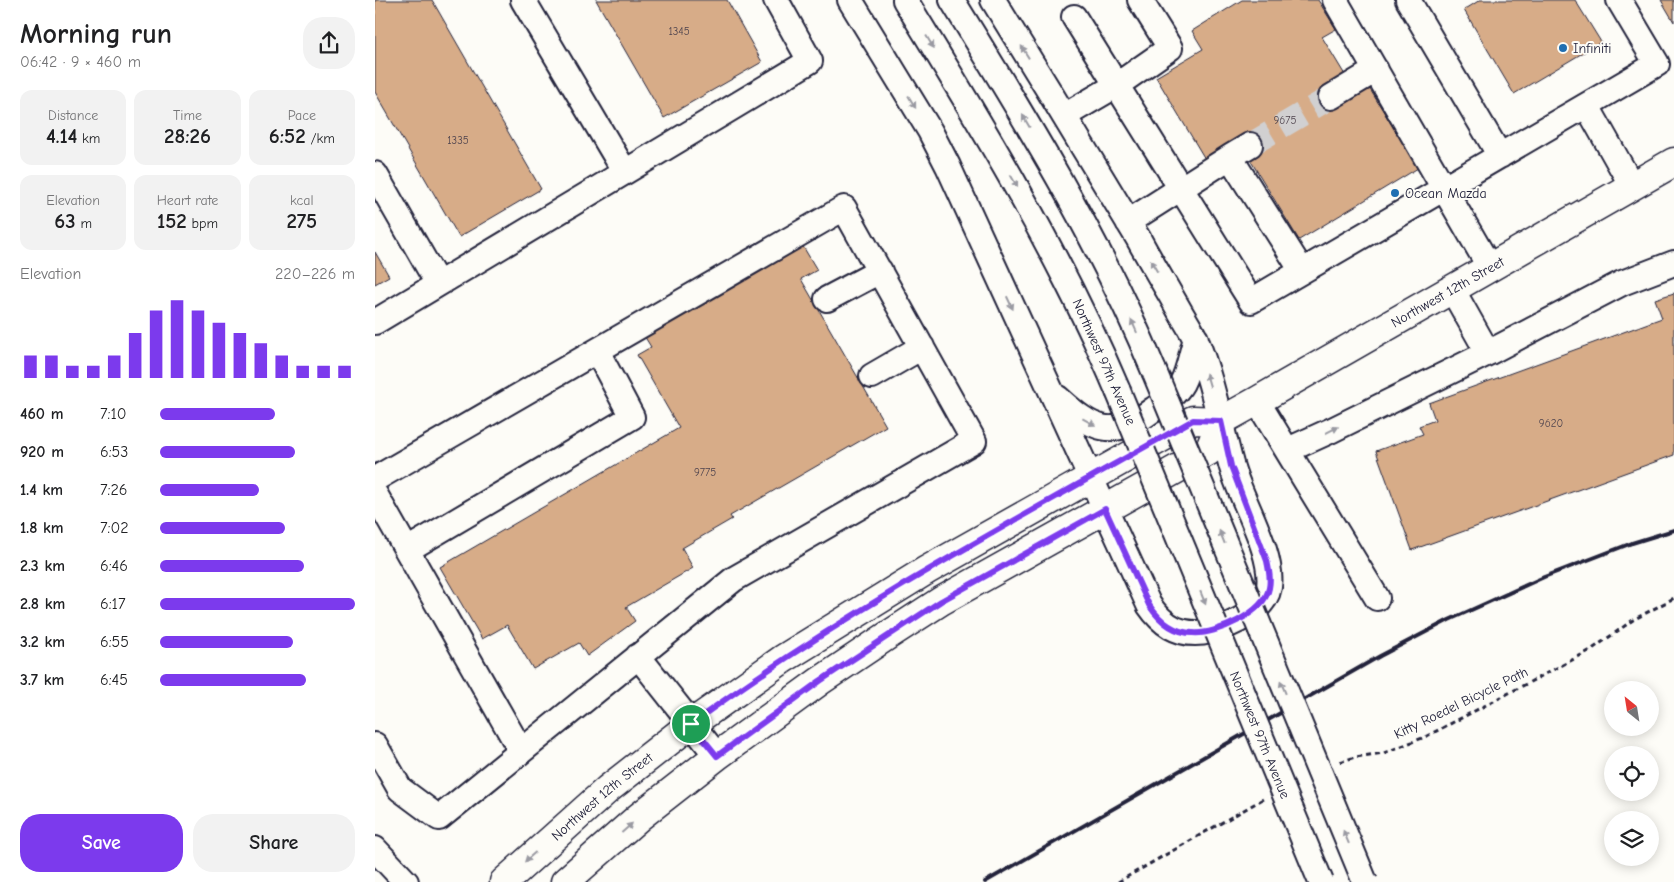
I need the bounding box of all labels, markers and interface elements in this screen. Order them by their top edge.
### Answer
button: share [303,17,355,69]
text: Morning run [20,18,172,50]
house number: 1345 [668,25,690,38]
one-way arrow [926,35,935,48]
place label: Infiniti [1573,40,1611,57]
marker: Infiniti [1557,42,1569,54]
one-way arrow [1020,46,1030,59]
text: 06:42 · 9 × 460 m [20,53,141,71]
one-way arrow [907,95,916,108]
text: Distance [48,107,98,124]
text: Time [173,107,202,124]
text: Pace [288,107,316,124]
one-way arrow [1021,114,1030,127]
house number: 9675 [1274,114,1297,127]
text: 4.14 [46,124,77,148]
text: 28:26 [164,124,211,148]
text: 6:52 [269,124,306,148]
text: km [77,130,100,147]
text: /km [306,130,335,147]
house number: 1335 [447,134,469,147]
one-way arrow [1010,174,1018,188]
place label: Ocean Mazda [1405,185,1487,202]
marker: Ocean Mazda [1389,187,1401,199]
text: Elevation [46,192,100,209]
text: Heart rate [157,192,218,209]
text: kcal [290,192,314,209]
text: 63 [54,209,76,233]
text: 152 [157,209,187,233]
text: 275 [286,209,317,233]
text: m [76,215,92,232]
text: bpm [187,215,218,232]
street label: Northwest 12th Street [1388,252,1508,331]
one-way arrow [1150,259,1158,274]
text: Elevation [20,265,81,283]
text: 220–226 m [275,265,355,283]
one-way arrow [1006,296,1014,310]
street label: Northwest 97th Avenue [1069,296,1139,428]
one-way arrow [1130,319,1138,333]
one-way arrow [1204,372,1212,387]
text: 460 m [20,405,63,423]
text: 7:10 [100,405,127,423]
house number: 9620 [1539,417,1563,430]
one-way arrow [1082,418,1096,426]
one-way arrow [1325,426,1339,434]
text: 920 m [20,443,64,461]
text: 6:53 [100,443,128,461]
house number: 9775 [694,466,716,479]
text: 1.4 km [20,481,63,499]
text: 7:26 [100,481,128,499]
text: 1.8 km [20,519,64,537]
text: 7:02 [100,519,129,537]
one-way arrow [1217,530,1225,544]
text: 2.3 km [20,557,65,575]
text: 6:46 [100,557,128,575]
one-way arrow [1199,591,1207,606]
text: 2.8 km [20,595,65,613]
text: 6:17 [100,595,125,613]
text: 3.2 km [20,633,65,651]
text: 6:55 [100,633,129,651]
street label: Kitty Roedel Bicycle Path [1391,663,1531,743]
street label: Northwest 97th Avenue [1226,669,1294,801]
text: 3.7 km [20,671,64,689]
text: 6:45 [100,671,128,689]
one-way arrow [1279,680,1287,694]
north arrow [1604,681,1659,736]
map controls [1604,681,1659,866]
pin [670,703,712,745]
icon: arrive [677,710,705,738]
button: locate [1604,746,1659,801]
street label: Northwest 12th Street [548,748,657,844]
button: layers [1604,811,1659,866]
button: Save [20,814,183,872]
button: Share [193,814,355,872]
one-way arrow [620,822,632,834]
one-way arrow [1342,830,1350,844]
one-way arrow [524,852,537,863]

